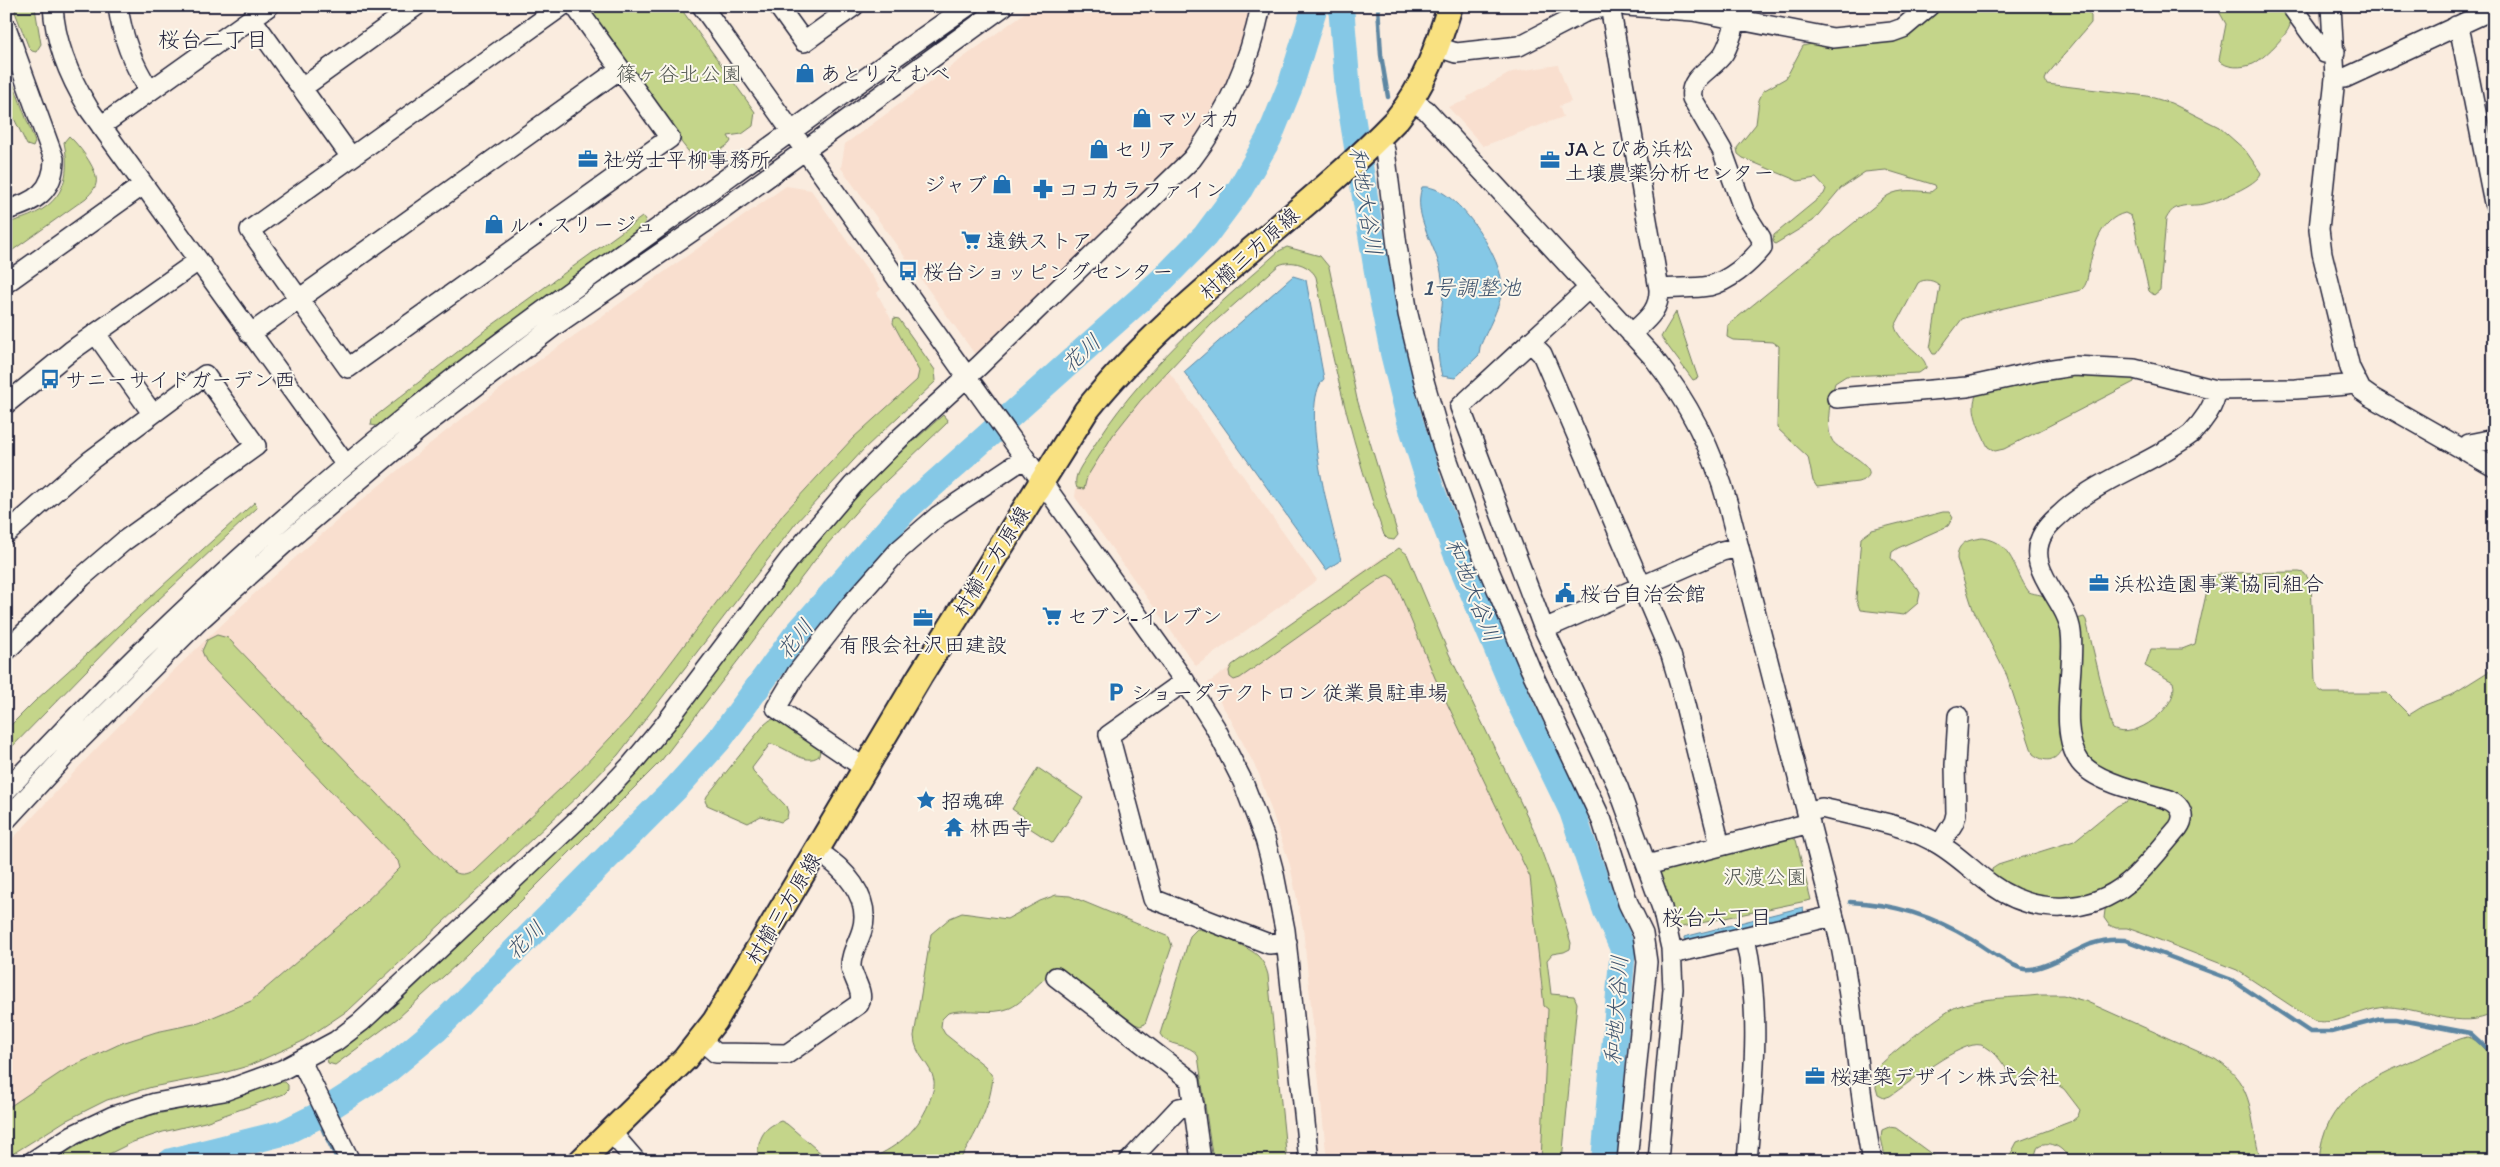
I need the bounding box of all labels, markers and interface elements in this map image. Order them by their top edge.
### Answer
district label: 桜台二丁目 [158,26,268,53]
park label: 篠ヶ谷北公園 [616,61,742,86]
place label: あとりえ むべ [820,61,951,86]
shop icon: あとりえ むべ [794,62,816,84]
place label: マツオカ [1157,106,1241,131]
shop icon: マツオカ [1131,107,1153,129]
place label: JAとぴあ浜松 土壌農薬分析センター [1565,136,1774,185]
place label: セリア [1114,137,1177,162]
shop icon: セリア [1088,138,1110,160]
water label: 和地大谷川 [1344,145,1388,257]
place label: 社労士平柳事務所 [603,147,771,172]
office icon: 社労士平柳事務所 [577,148,599,170]
office icon: JAとぴあ浜松 土壌農薬分析センター [1539,149,1561,171]
place label: ジャブ [924,172,987,197]
shop icon: ジャブ [991,173,1013,195]
place label: ココカラファイン [1058,177,1226,202]
pharmacy icon: ココカラファイン [1032,178,1054,200]
street label: 村櫛三方原線 [1194,202,1304,304]
place label: ル・スリージュ [509,212,656,237]
shop icon: ル・スリージュ [483,213,505,235]
place label: 遠鉄ストア [986,228,1093,253]
supermarket icon: 遠鉄ストア [960,229,982,251]
place label: 桜台ショッピングセンター [923,259,1173,284]
bus stop icon: 桜台ショッピングセンター [897,260,919,282]
water label: 1号調整池 [1423,274,1522,301]
water label: 花川 [1056,328,1106,378]
place label: サニーサイドガーデン西 [65,367,295,392]
bus stop icon: サニーサイドガーデン西 [39,368,61,390]
street label: 村櫛三方原線 [947,501,1035,621]
water label: 和地大谷川 [1440,534,1506,646]
place label: 浜松造園事業協同組合 [2114,571,2324,596]
office icon: 浜松造園事業協同組合 [2088,572,2110,594]
place label: 桜台自治会館 [1580,581,1706,606]
public building icon: 桜台自治会館 [1554,582,1576,604]
place label: セブン-イレブン [1067,604,1222,629]
supermarket icon: セブン-イレブン [1041,605,1063,627]
office icon: 有限会社沢田建設 [912,607,934,629]
water label: 花川 [771,613,819,665]
place label: 有限会社沢田建設 [839,632,1007,657]
place label: ショーダテクトロン 従業員駐車場 [1131,680,1449,705]
parking icon: ショーダテクトロン 従業員駐車場 [1105,681,1127,703]
place label: 招魂碑 [941,788,1004,813]
place icon: 招魂碑 [915,789,937,811]
place label: 林西寺 [969,815,1032,840]
temple icon: 林西寺 [943,816,965,838]
street label: 村櫛三方原線 [740,848,826,968]
park label: 沢渡公園 [1723,864,1807,889]
district label: 桜台六丁目 [1662,904,1772,931]
water label: 花川 [500,915,550,965]
water label: 和地大谷川 [1599,954,1633,1066]
place label: 桜建築デザイン株式会社 [1830,1064,2060,1089]
office icon: 桜建築デザイン株式会社 [1804,1065,1826,1087]

